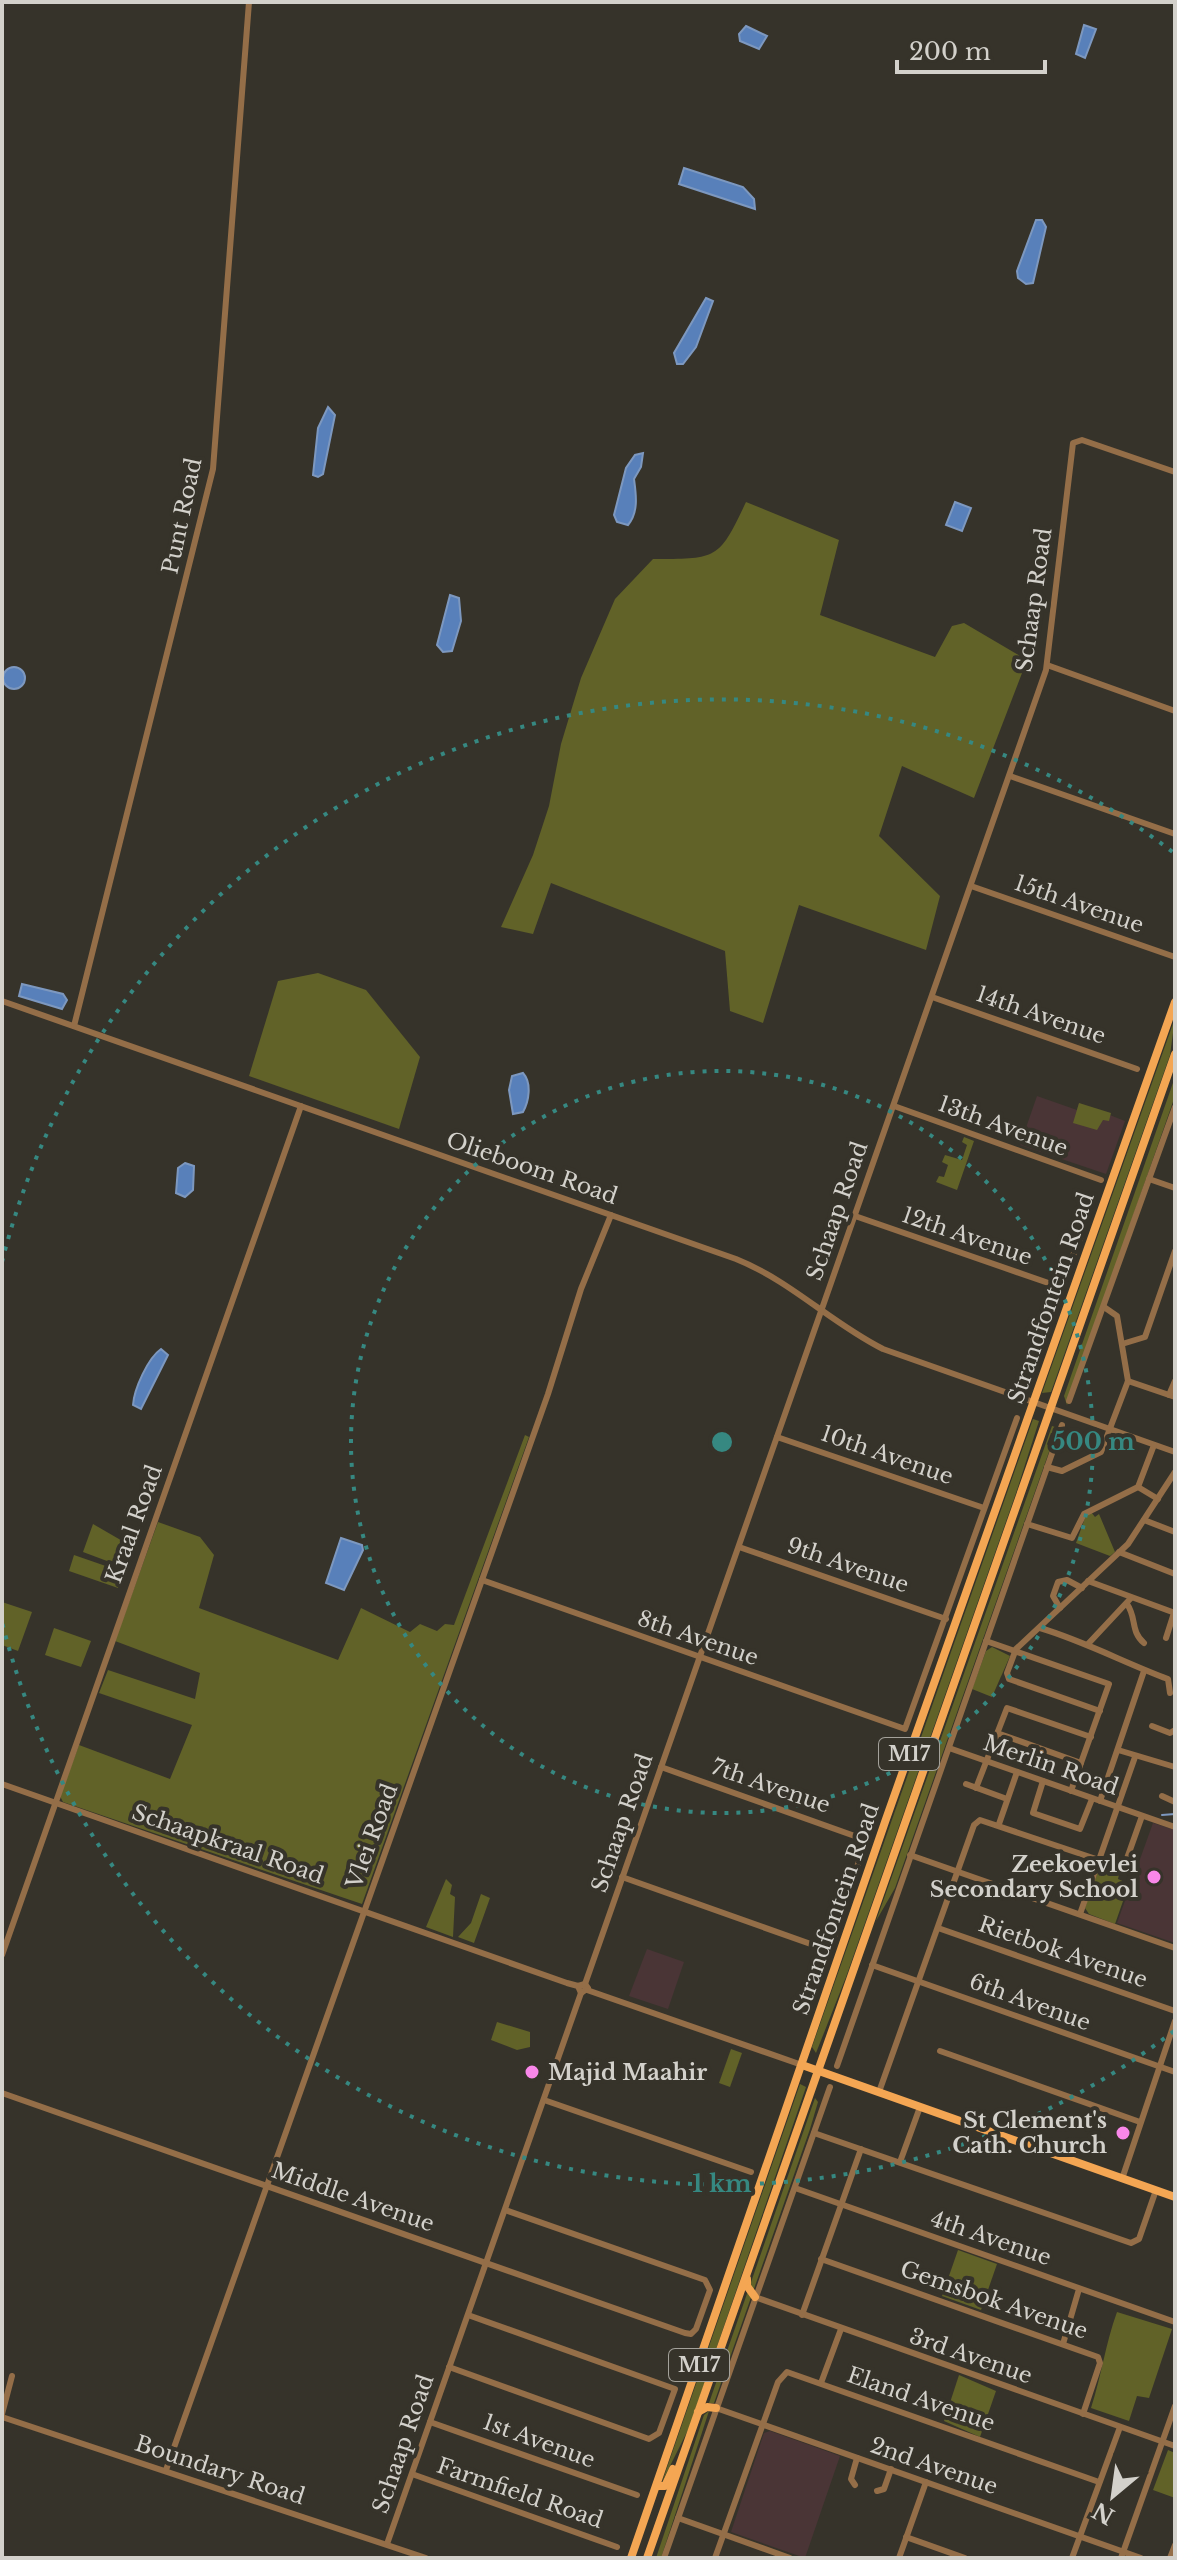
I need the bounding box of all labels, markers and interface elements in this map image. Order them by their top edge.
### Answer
scale bar [897,24,1045,74]
text: 200 m [909,37,991,66]
street label: Punt Road [157,455,208,577]
street label: Schaap Road [1011,526,1057,674]
street label: 15th Avenue [1011,869,1147,939]
street label: 14th Avenue [973,980,1109,1050]
street label: 13th Avenue [934,1090,1072,1162]
street label: Olieboom Road [443,1126,621,1210]
street label: Schaap Road [801,1138,873,1284]
street label: Strandfontein Road [1002,1189,1100,1407]
street label: 12th Avenue [898,1201,1036,1271]
street label: 10th Avenue [817,1420,957,1490]
text: 500 m [1051,1427,1135,1456]
centre of rings [708,1428,736,1456]
street label: Kraal Road [100,1461,168,1587]
street label: 9th Avenue [784,1532,912,1598]
street label: 8th Avenue [634,1605,762,1671]
street label: Merlin Road [980,1729,1122,1801]
road number: M17 [879,1738,939,1770]
street label: Schaap Road [586,1750,658,1896]
street label: 7th Avenue [708,1753,834,1819]
street label: Vlei Road [340,1780,404,1893]
street label: Schaapkraal Road [129,1799,327,1890]
street label: Strandfontein Road [787,1800,885,2018]
place label: Zeekoevlei Secondary School [930,1851,1138,1903]
marker: Zeekoevlei Secondary School [1145,1868,1163,1886]
street label: Rietbok Avenue [975,1910,1151,1994]
street label: 6th Avenue [966,1968,1094,2036]
place label: Majid Maahir [548,2059,707,2086]
marker: Majid Maahir [523,2063,541,2081]
place label: St Clement's Cath. Church [952,2107,1107,2159]
marker: St Clement's Cath. Church [1114,2124,1132,2142]
street label: Middle Avenue [268,2157,438,2237]
text: 1 km [692,2169,752,2198]
street label: 4th Avenue [927,2205,1055,2271]
street label: Gemsbok Avenue [897,2255,1091,2345]
street label: 3rd Avenue [906,2322,1036,2390]
road number: M17 [669,2349,729,2381]
street label: Eland Avenue [844,2361,998,2437]
street label: Schaap Road [367,2371,439,2517]
street label: 1st Avenue [479,2408,599,2474]
street label: Boundary Road [132,2430,308,2510]
street label: 2nd Avenue [867,2432,1001,2500]
street label: Farmfield Road [433,2452,607,2534]
north arrow [1073,2456,1153,2536]
text: N [1088,2496,1119,2530]

